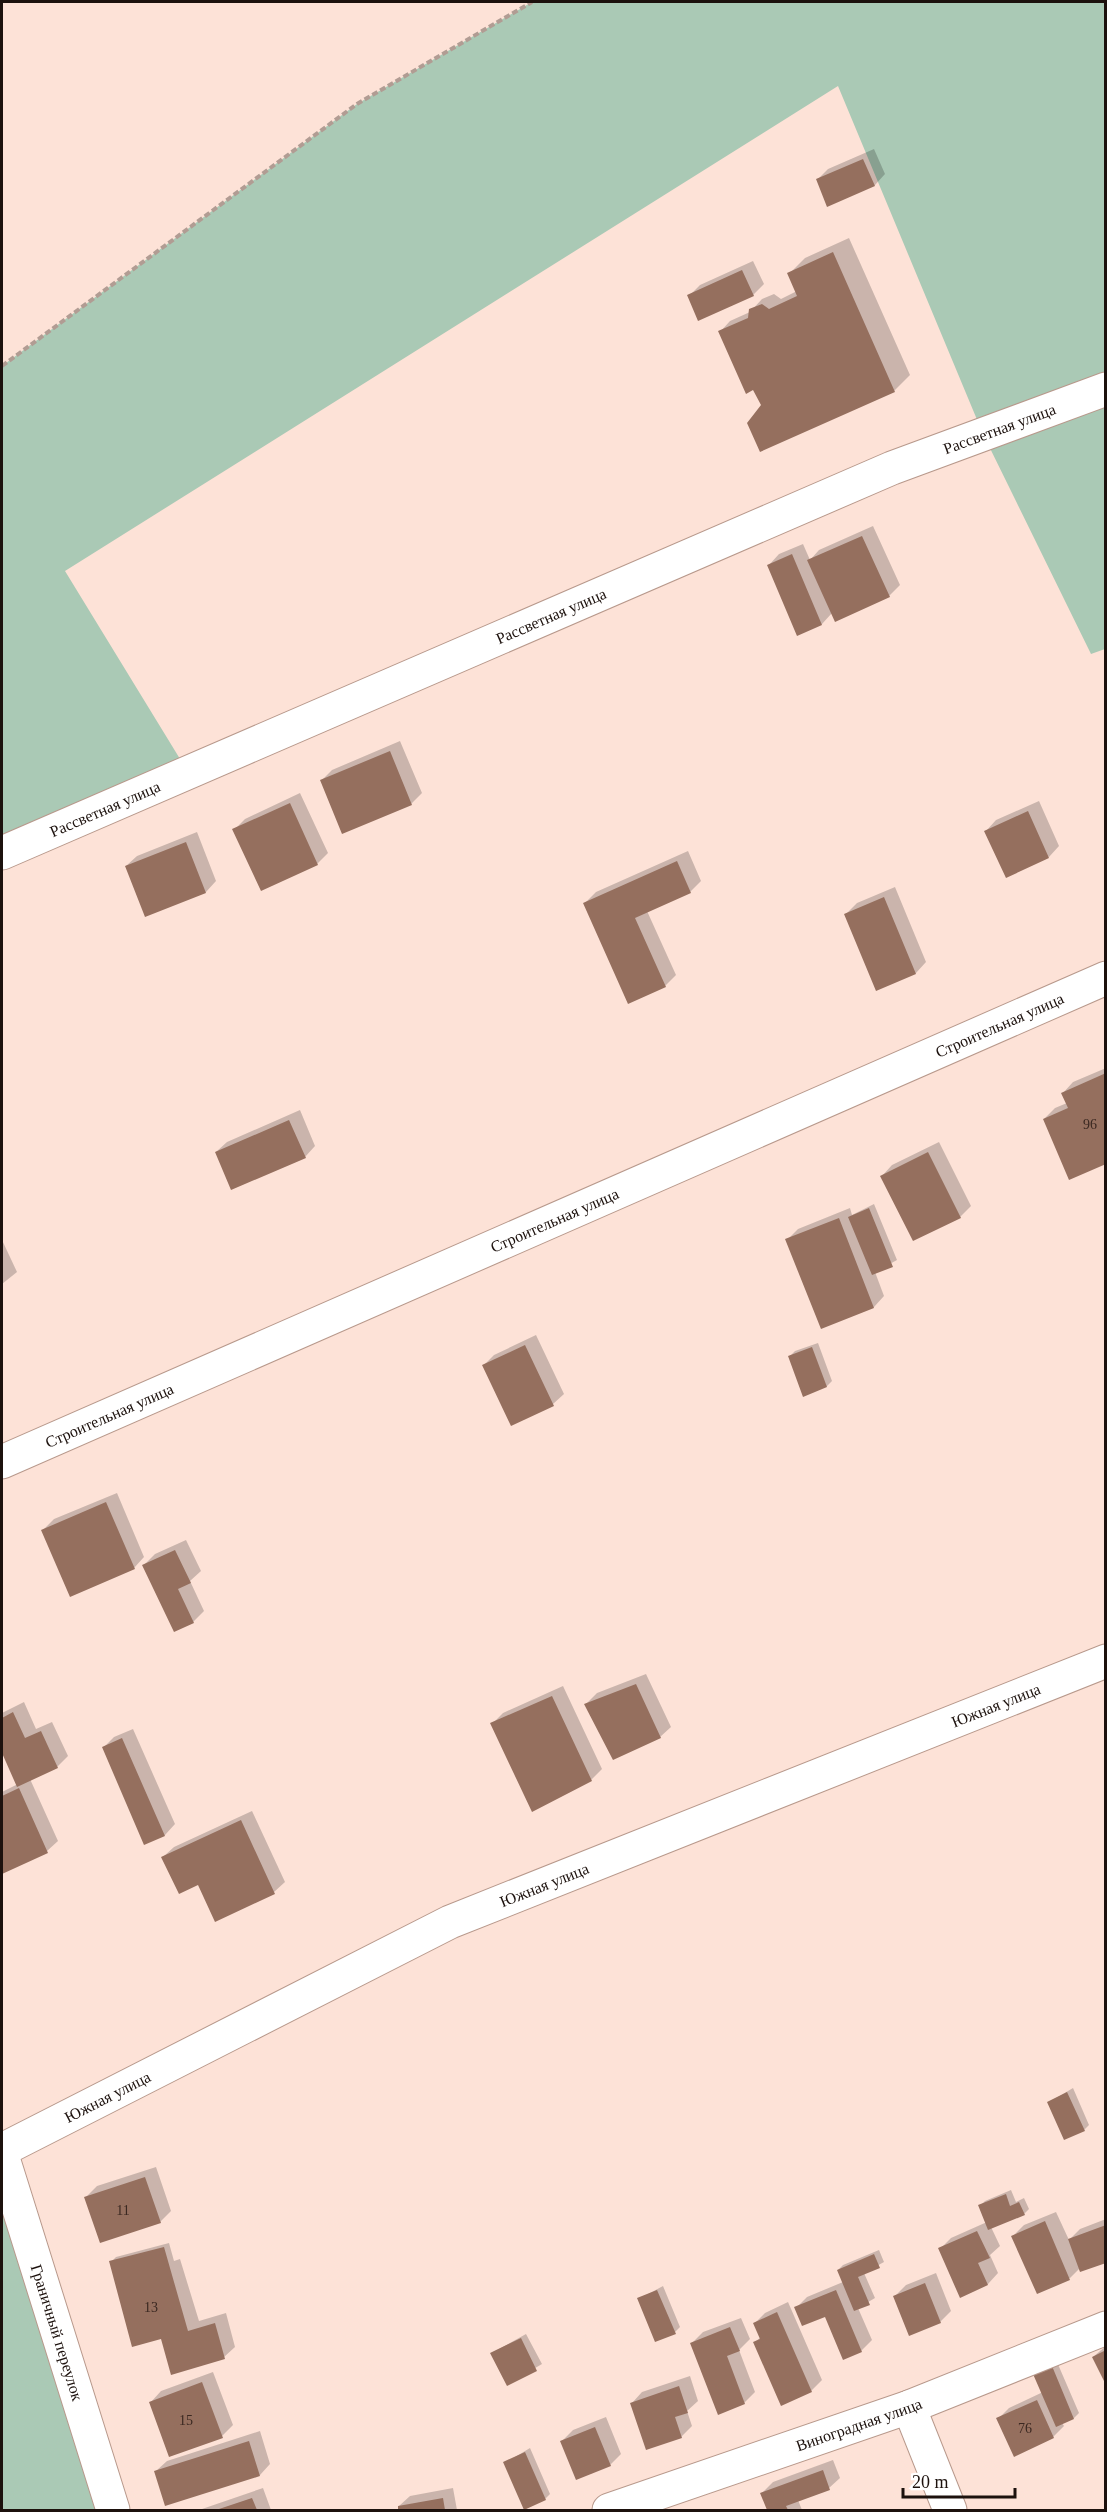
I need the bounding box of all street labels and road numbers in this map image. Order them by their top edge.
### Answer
street label: Рассветная улица [941,400,1058,457]
street label: Рассветная улица [493,585,609,647]
street label: Рассветная улица [47,778,163,840]
street label: Строительная улица [933,990,1066,1061]
street label: Строительная улица [488,1185,621,1256]
street label: Строительная улица [43,1380,176,1451]
street label: Южная улица [949,1680,1043,1731]
street label: Южная улица [497,1860,591,1910]
street label: Южная улица [62,2068,153,2126]
street label: Граничный переулок [28,2262,86,2403]
street label: Виноградная улица [794,2395,924,2454]

